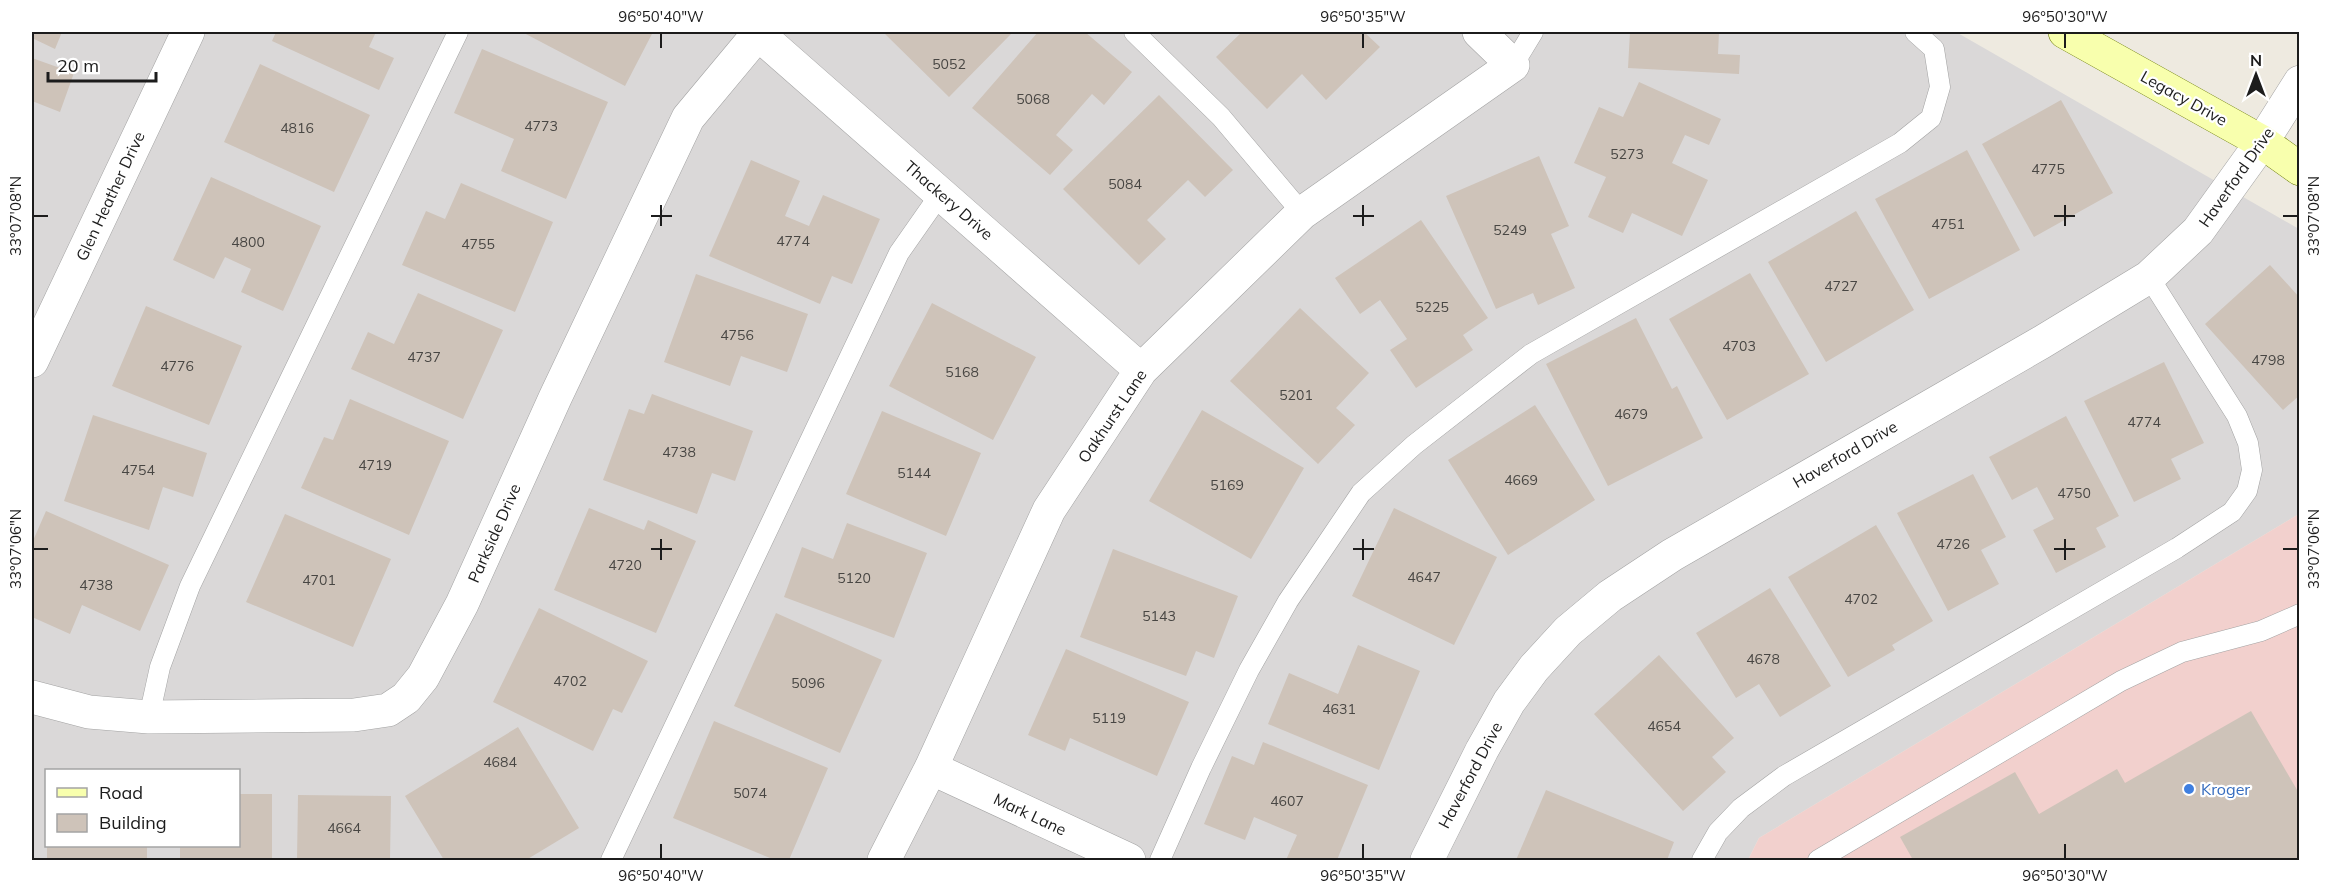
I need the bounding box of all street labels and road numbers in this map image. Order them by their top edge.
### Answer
street label: Legacy Drive [2137,66,2231,130]
street label: Haverford Drive [2194,123,2278,231]
street label: Glen Heather Drive [71,128,149,264]
street label: Thackery Drive [901,156,997,244]
street label: Oakhurst Lane [1073,365,1151,467]
street label: Haverford Drive [1789,416,1901,492]
street label: Parkside Drive [463,480,525,586]
street label: Haverford Drive [1434,718,1506,832]
street label: Mark Lane [990,788,1070,840]

